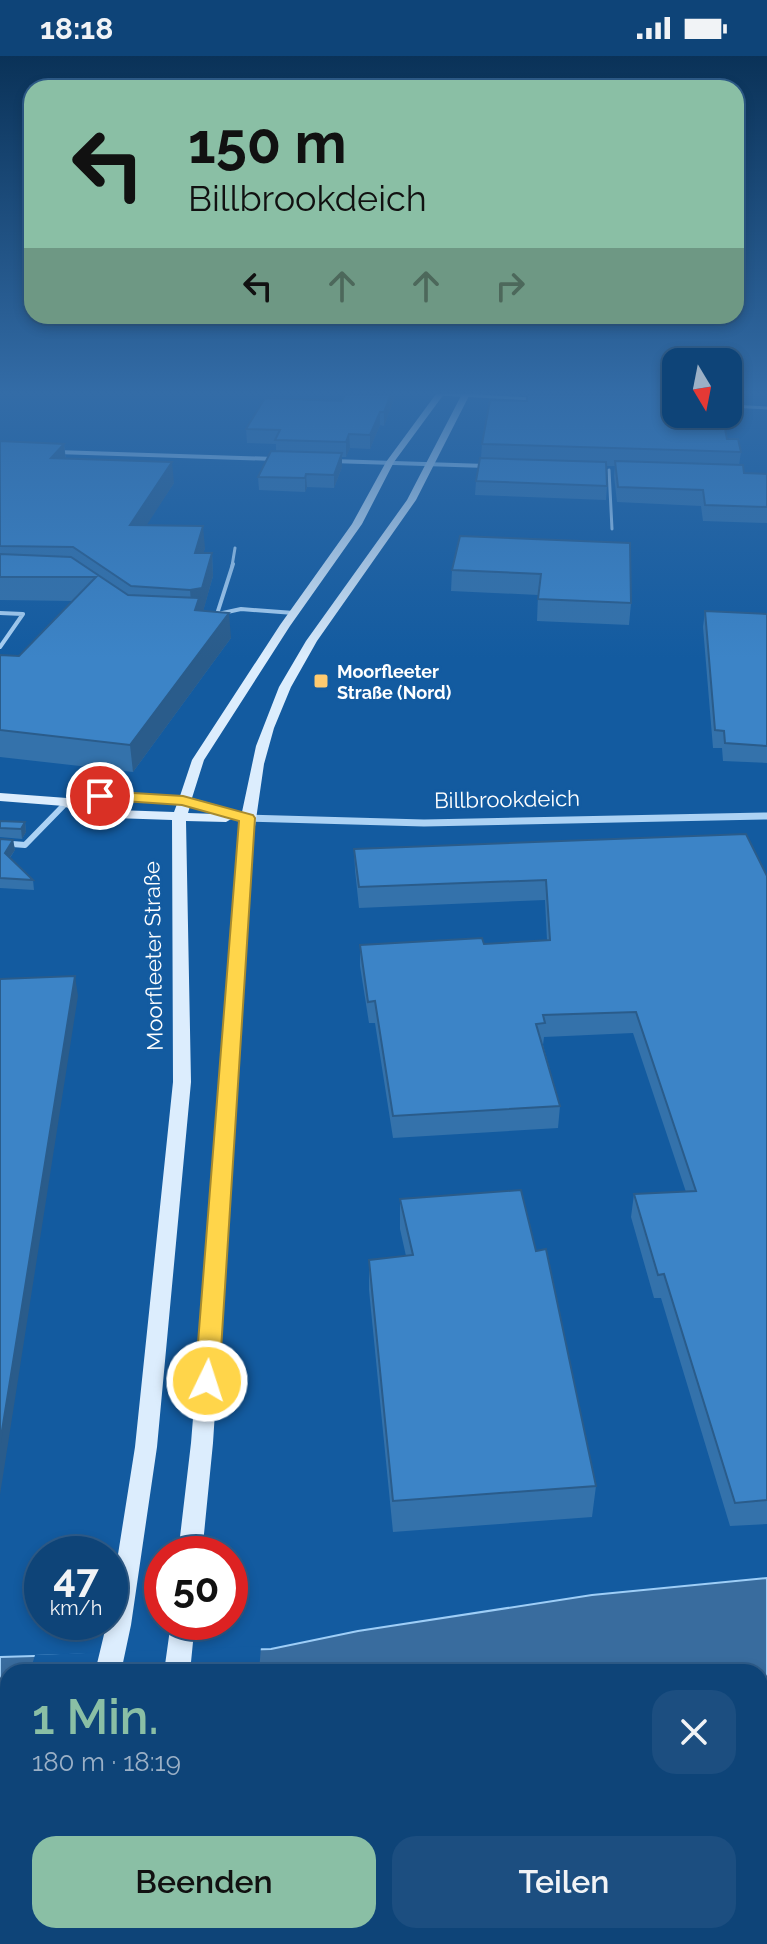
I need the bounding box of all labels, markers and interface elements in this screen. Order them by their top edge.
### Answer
text: 18:18 [40,11,113,46]
text: 150 m [188,110,347,176]
icon: left [56,112,160,216]
text: Billbrookdeich [188,177,427,219]
icon: left [236,264,280,308]
icon: ahead [320,264,364,308]
icon: ahead [404,264,448,308]
icon: right [488,264,532,308]
north arrow [662,348,742,428]
map controls [662,348,742,428]
place label: Moorfleeter Straße (Nord) [337,661,451,703]
marker: Moorfleeter Straße (Nord) [312,672,330,690]
pin [66,762,134,830]
icon: arrive [78,774,122,818]
street label: Billbrookdeich [434,785,580,813]
street label: Moorfleeter Straße [138,861,168,1051]
position arrow [165,1339,249,1423]
speed limit sign: 50 [144,1536,248,1640]
text: 47 [53,1554,99,1601]
text: km/h [50,1596,102,1620]
text: 1 Min. [32,1689,159,1745]
button: close [652,1690,736,1774]
text: 180 m · 18:19 [32,1747,181,1777]
button: Beenden [32,1836,376,1928]
button: Teilen [392,1836,736,1928]

